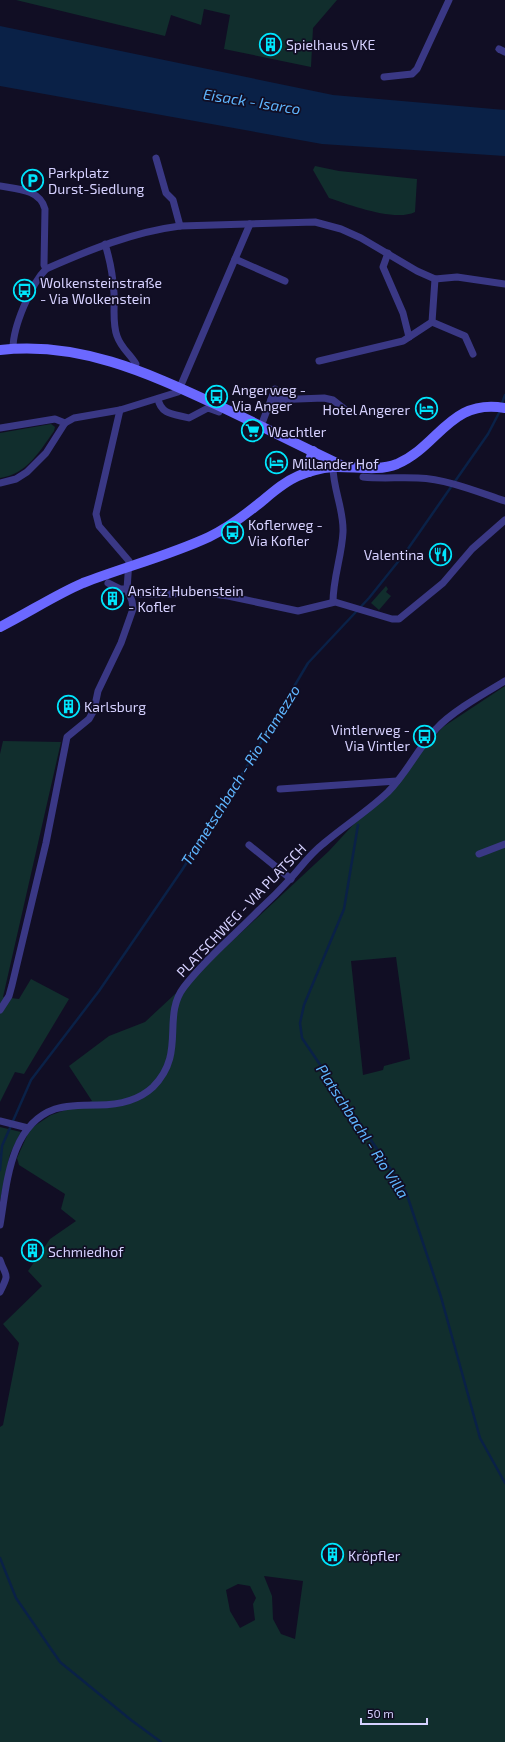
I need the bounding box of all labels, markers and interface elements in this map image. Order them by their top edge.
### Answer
building icon: Spielhaus VKE [258,31,284,57]
place label: Spielhaus VKE [286,36,376,53]
water label: Eisack - Isarco [202,84,302,118]
place label: Parkplatz Durst-Siedlung [48,164,145,197]
parking icon: Parkplatz Durst-Siedlung [20,167,46,193]
place label: Wolkensteinstraße - Via Wolkenstein [40,274,162,307]
bus stop icon: Wolkensteinstraße - Via Wolkenstein [12,277,38,303]
place label: Angerweg - Via Anger [232,381,306,414]
bus stop icon: Angerweg - Via Anger [204,384,230,410]
hotel icon: Hotel Angerer [413,396,439,422]
place label: Hotel Angerer [323,401,410,418]
supermarket icon: Wachtler [239,418,265,444]
place label: Wachtler [268,423,327,440]
hotel icon: Millander Hof [264,450,290,476]
place label: Millander Hof [292,455,379,472]
place label: Koflerweg - Via Kofler [248,516,323,549]
bus stop icon: Koflerweg - Via Kofler [220,519,246,545]
restaurant icon: Valentina [427,541,453,567]
place label: Valentina [364,546,424,563]
place label: Ansitz Hubenstein - Kofler [128,582,244,615]
building icon: Ansitz Hubenstein - Kofler [99,585,125,611]
water label: Trametschbach - Rio Tramezzo [177,681,303,869]
building icon: Karlsburg [56,693,82,719]
place label: Karlsburg [84,698,146,715]
place label: Vintlerweg - Via Vintler [331,721,410,754]
bus stop icon: Vintlerweg - Via Vintler [412,724,438,750]
street label: PLATSCHWEG - VIA PLATSCH [173,840,309,980]
water label: Platschbachl - Rio Villa [313,1061,413,1201]
building icon: Schmiedhof [20,1238,46,1264]
place label: Schmiedhof [48,1243,124,1260]
building icon: Kröpfler [320,1542,346,1568]
place label: Kröpfler [348,1547,401,1564]
scale bar [361,1700,427,1726]
text: 50 m [367,1706,394,1720]

